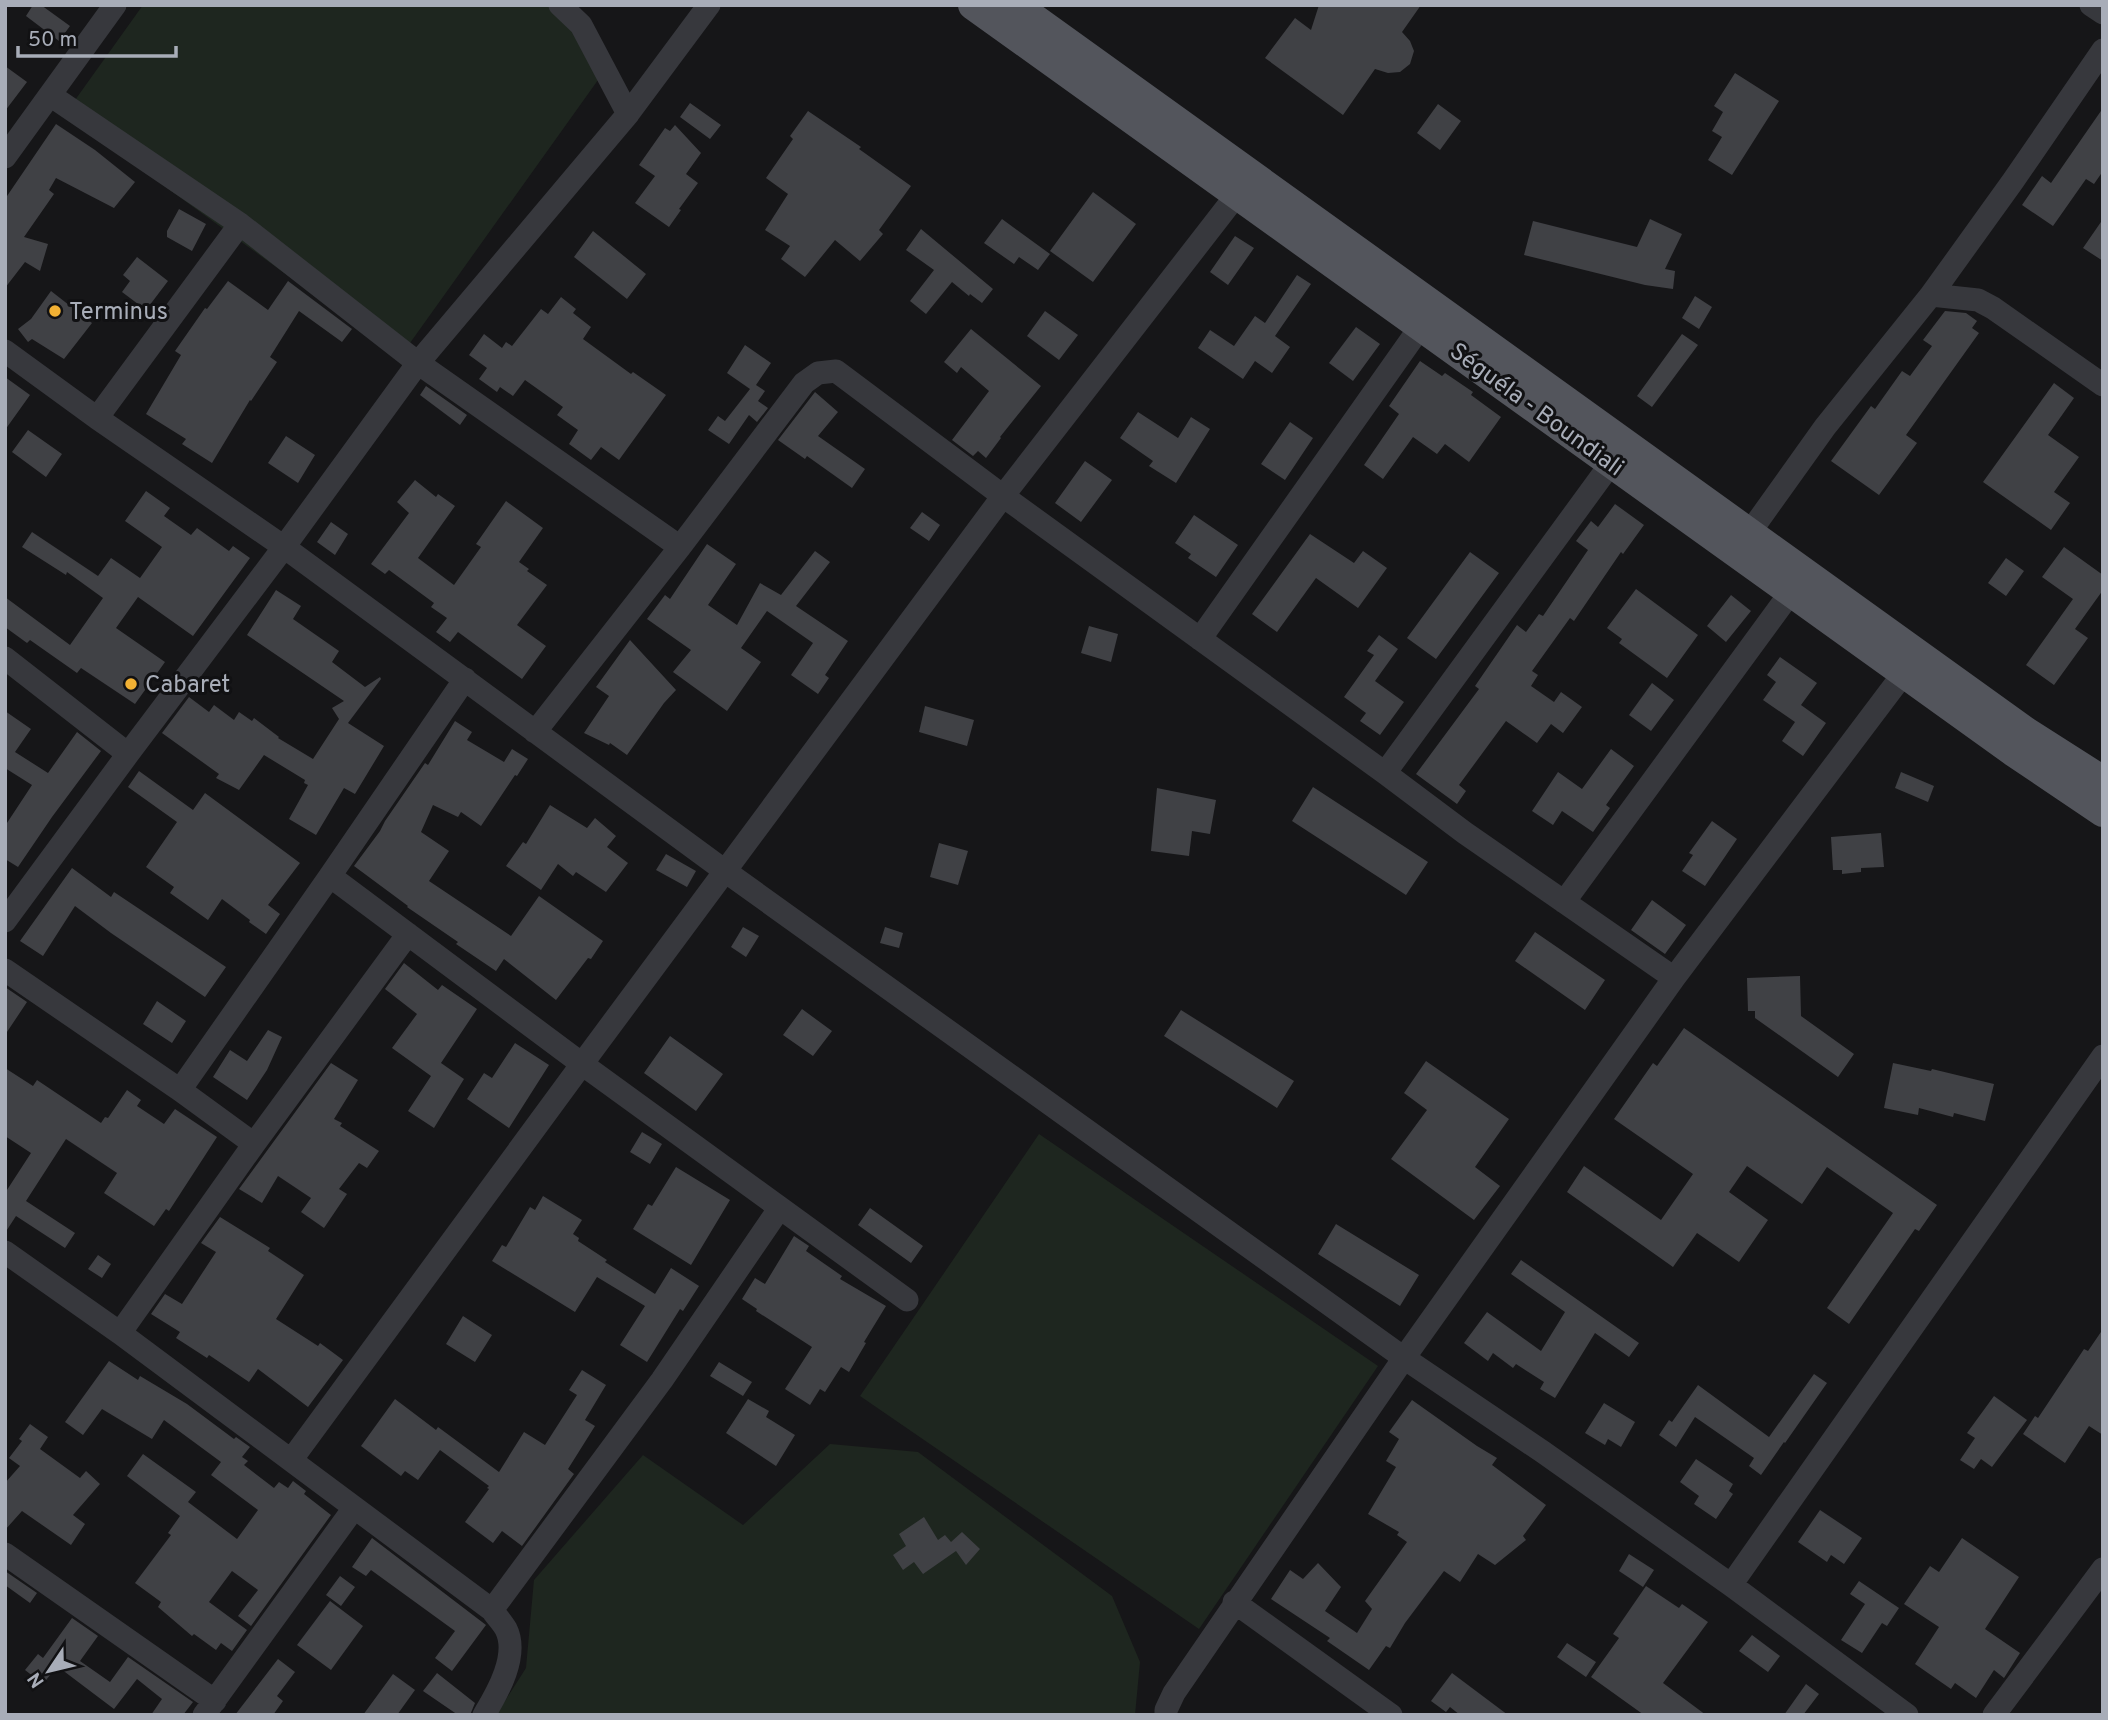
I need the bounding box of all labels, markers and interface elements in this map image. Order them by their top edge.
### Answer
scale bar [18,14,175,58]
text: 50 m [28,27,77,54]
place label: Terminus [69,298,168,328]
marker: Terminus [47,303,63,319]
street label: Séguéla - Boundiali [1443,337,1629,484]
place label: Cabaret [145,671,230,701]
marker: Cabaret [123,676,139,692]
north arrow [14,1636,84,1706]
text: N [23,1667,50,1692]

